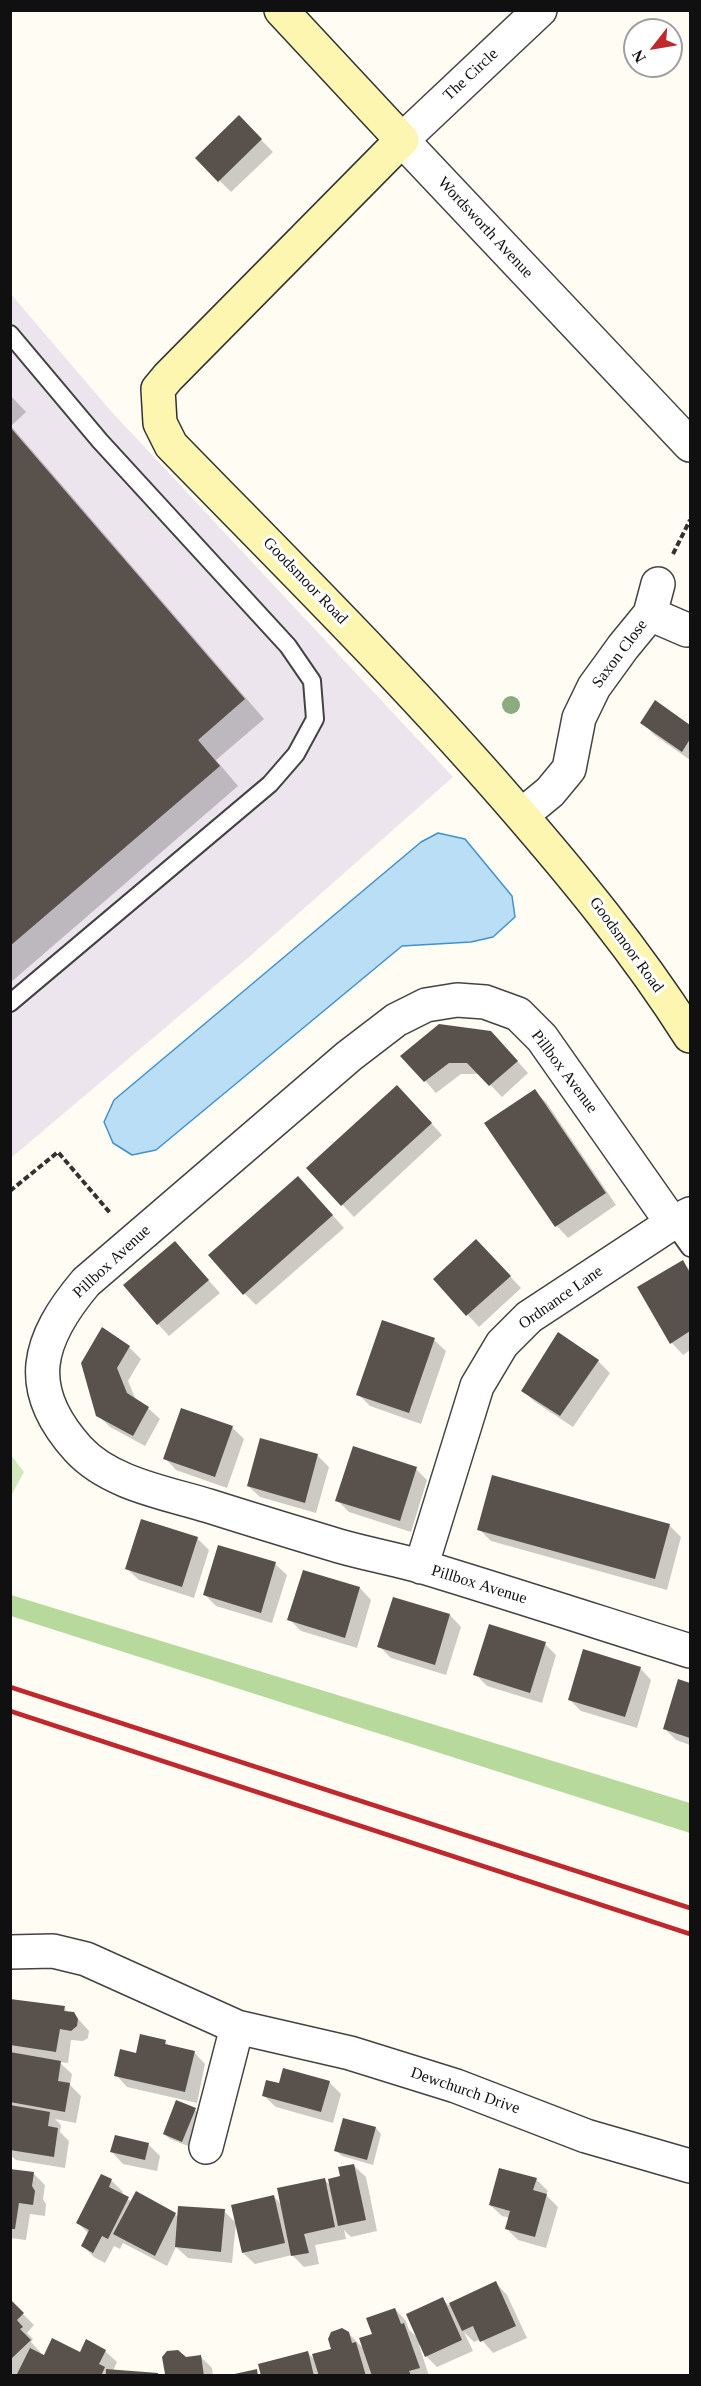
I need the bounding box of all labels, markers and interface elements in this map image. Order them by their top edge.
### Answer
north arrow [623,18,683,78]
street label: The Circle [440,45,502,105]
text: N [629,47,649,66]
street label: Wordsworth Avenue [433,173,537,283]
street label: Goodsmoor Road [259,534,351,628]
street label: Saxon Close [588,616,652,692]
street label: Goodsmoor Road [585,894,667,996]
street label: Pillbox Avenue [527,1027,601,1117]
street label: Pillbox Avenue [69,1221,155,1303]
street label: Ordnance Lane [515,1262,607,1334]
street label: Pillbox Avenue [429,1561,529,1609]
street label: Dewchurch Drive [408,2063,522,2119]

